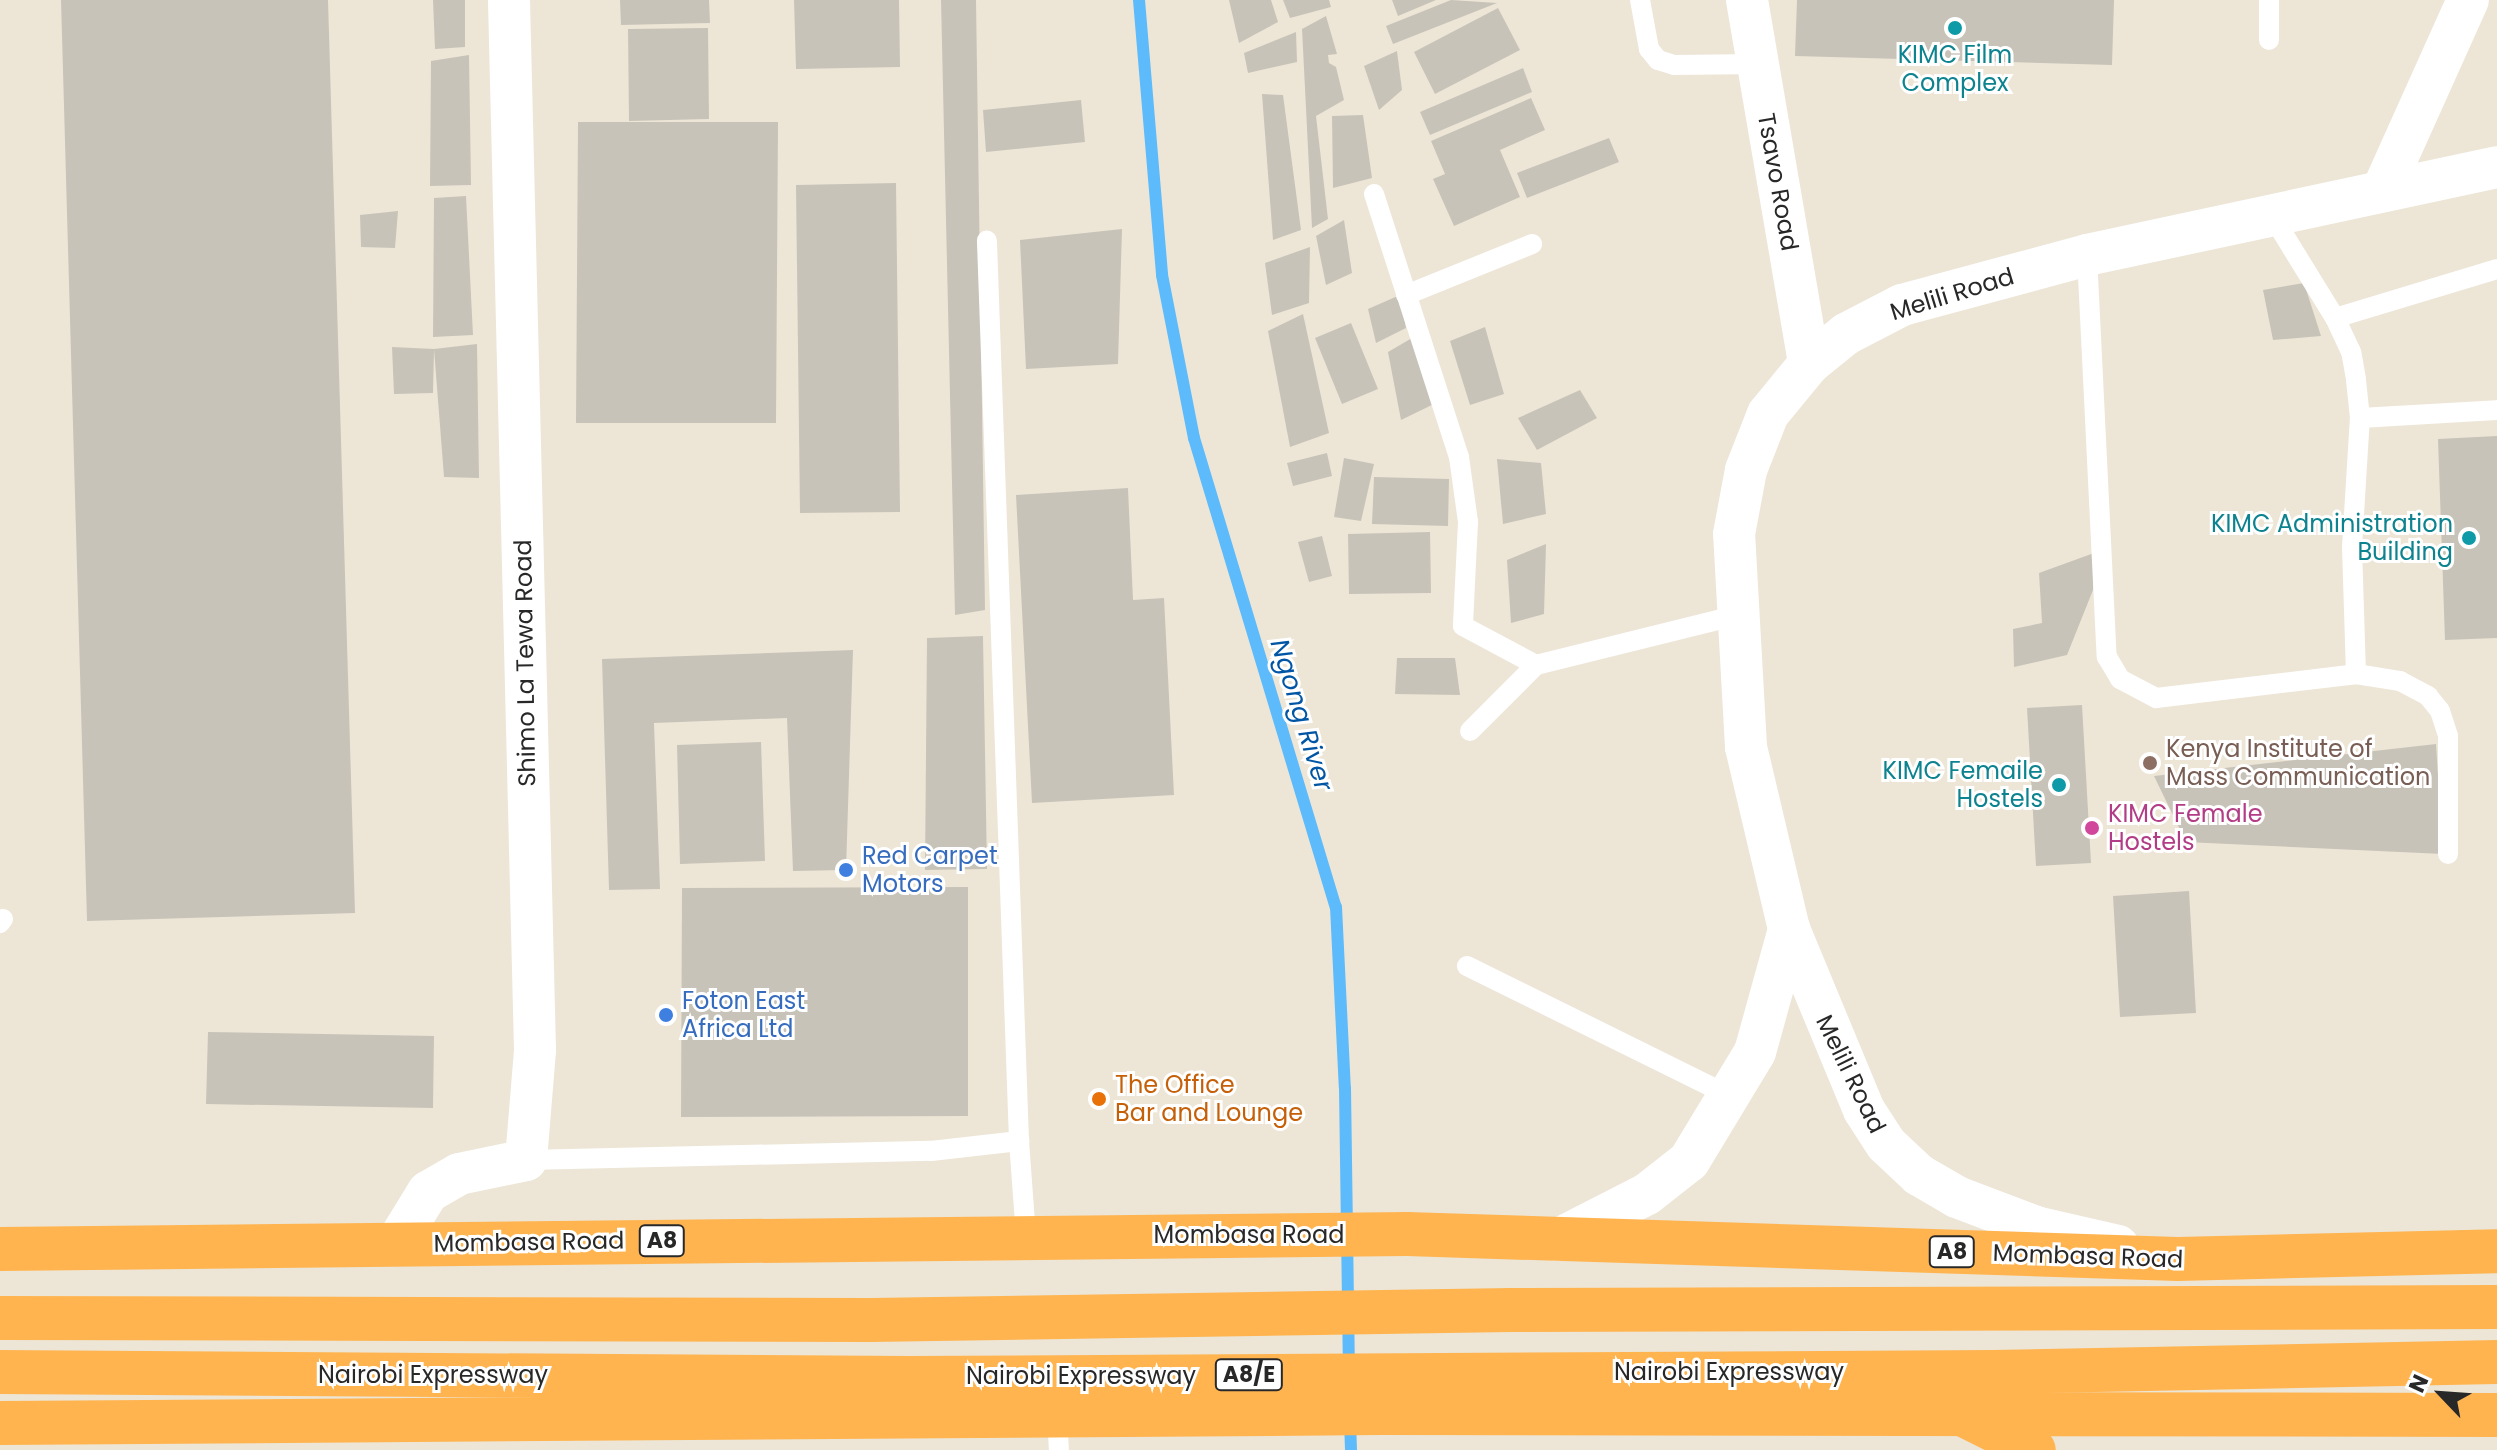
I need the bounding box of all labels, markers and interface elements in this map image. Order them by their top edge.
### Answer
marker: KIMC Film Complex [1946,19,1964,37]
place label: KIMC Film Complex [1898,41,2012,97]
street label: Tsavo Road [1752,111,1804,253]
street label: Melili Road [1887,262,2017,326]
place label: KIMC Administration Building [2211,510,2453,566]
marker: KIMC Administration Building [2460,529,2478,547]
street label: Shimo La Tewa Road [508,539,542,787]
water label: Ngong River [1263,635,1339,795]
place label: Kenya Institute of Mass Communication [2166,735,2430,791]
marker: Kenya Institute of Mass Communication [2141,754,2159,772]
place label: KIMC Femaile Hostels [1883,757,2043,813]
marker: KIMC Femaile Hostels [2050,776,2068,794]
place label: KIMC Female Hostels [2108,800,2263,856]
marker: KIMC Female Hostels [2083,819,2101,837]
place label: Red Carpet Motors [862,842,998,898]
marker: Red Carpet Motors [837,861,855,879]
place label: Foton East Africa Ltd [682,987,805,1043]
marker: Foton East Africa Ltd [657,1006,675,1024]
street label: Melili Road [1810,1010,1892,1138]
place label: The Office Bar and Lounge [1115,1071,1303,1127]
marker: The Office Bar and Lounge [1090,1090,1108,1108]
street label: Mombasa Road [1154,1221,1344,1249]
road number: A8 [638,1223,686,1259]
street label: Mombasa Road [433,1226,625,1258]
road number: A8 [1928,1234,1976,1270]
street label: Mombasa Road [1992,1238,2184,1274]
north arrow [2401,1354,2481,1434]
road number: A8/E [1213,1357,1285,1393]
street label: Nairobi Expressway [1614,1358,1844,1386]
street label: Nairobi Expressway [318,1361,548,1389]
street label: Nairobi Expressway [966,1362,1196,1390]
text: N [2401,1370,2436,1398]

